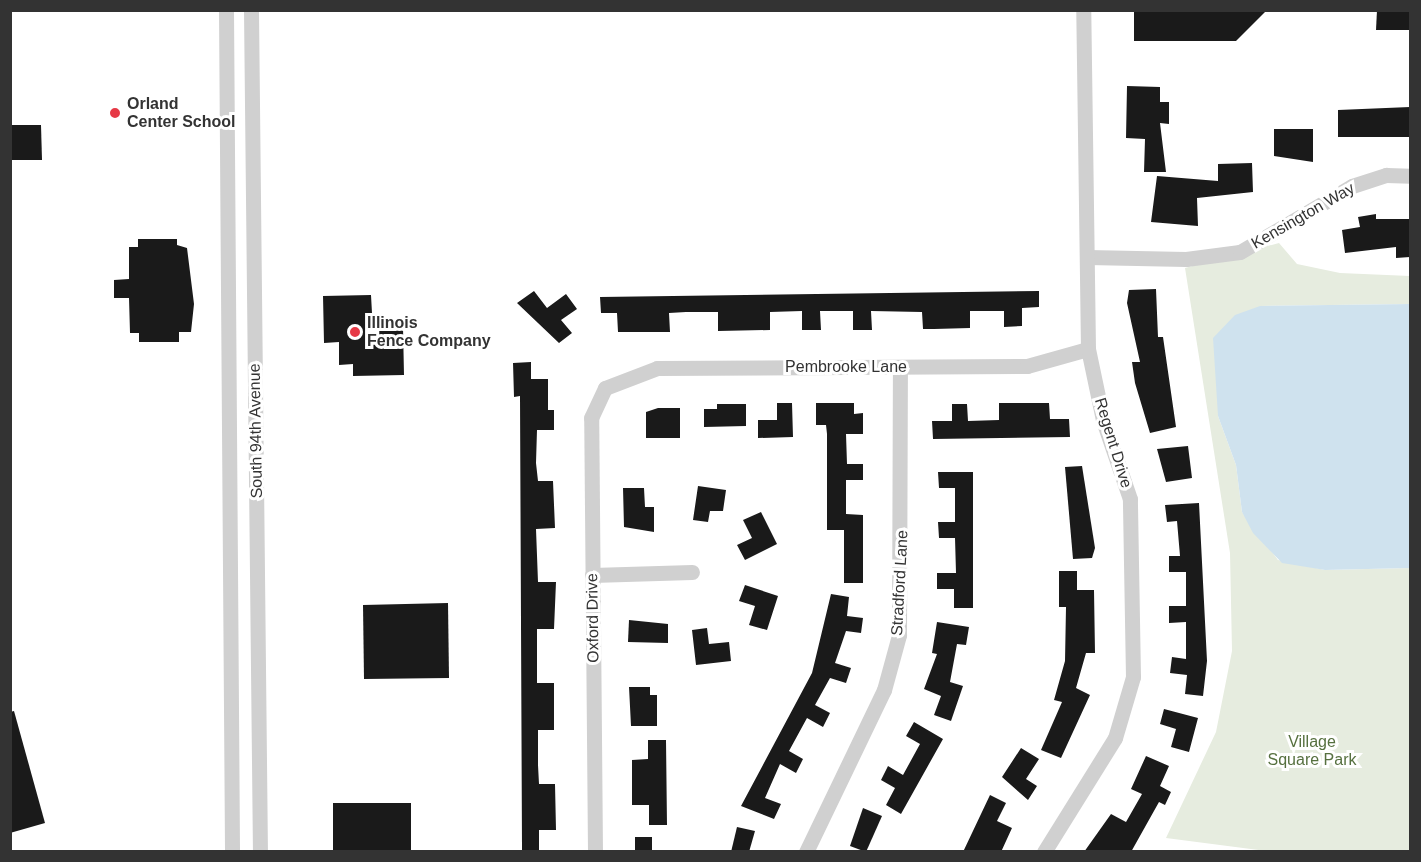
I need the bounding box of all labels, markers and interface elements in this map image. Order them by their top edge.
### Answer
place label: Orland Center School [127,94,235,132]
marker: Orland Center School [108,106,122,120]
street label: Kensington Way [1248,179,1358,253]
place label: Illinois Fence Company [367,313,491,351]
marker: Illinois Fence Company [348,325,362,339]
street label: Pembrooke Lane [785,357,907,377]
street label: South 94th Avenue [245,363,267,499]
street label: Regent Drive [1090,396,1136,490]
street label: Stradford Lane [888,530,912,636]
street label: Oxford Drive [583,573,603,663]
park label: Village Square Park [1268,732,1356,770]

